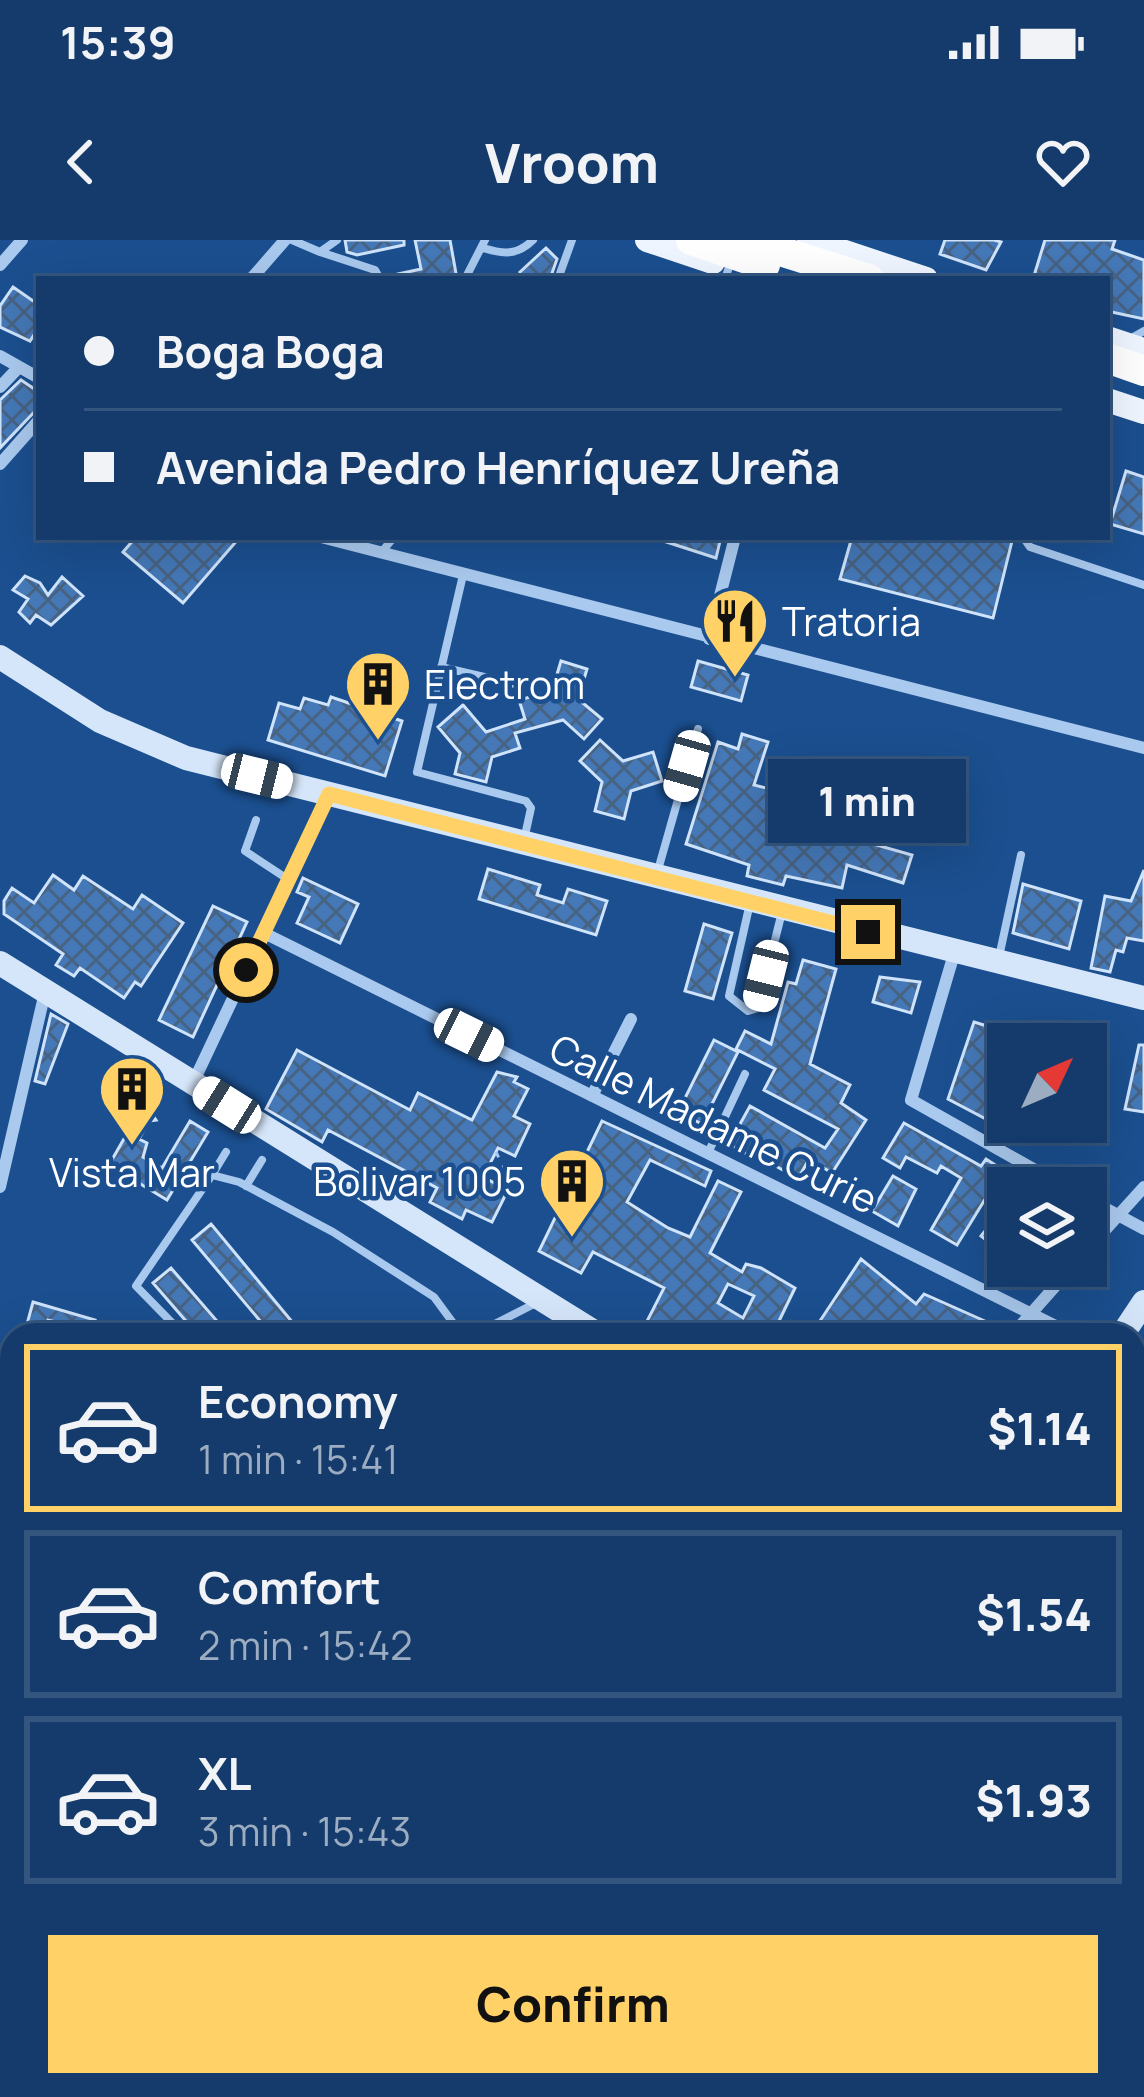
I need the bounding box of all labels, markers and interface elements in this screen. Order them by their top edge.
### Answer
text: 15:39 [60,11,176,73]
text: Vroom [485,125,659,199]
icon: back [48,129,114,195]
icon: heart [1030,129,1096,195]
text: Boga Boga [156,320,385,382]
text: Avenida Pedro Henríquez Ureña [156,436,840,498]
restaurant icon: Tratoria [700,586,770,680]
place label: Tratoria [782,594,921,648]
building icon: Electrom [343,649,413,743]
place label: Electrom [424,657,585,711]
car [660,726,714,806]
car [218,750,296,802]
callout: 1 min [769,758,967,842]
text: 1 min [818,774,916,828]
route end [841,905,895,959]
car [740,937,792,1015]
route start [219,943,273,997]
car [429,1003,509,1067]
street label: Calle Madame Curie [541,1020,887,1226]
north arrow [987,1023,1107,1143]
map controls [987,1023,1107,1287]
building icon: Vista Mar [97,1054,167,1148]
car [187,1071,267,1139]
place label: Vista Mar [49,1145,215,1199]
building icon: Bolivar 1005 [537,1146,607,1240]
place label: Bolivar 1005 [313,1154,526,1208]
button: layers [987,1167,1107,1287]
text: Economy [198,1370,398,1432]
icon: car [54,1374,162,1482]
text: $1.14 [987,1397,1092,1459]
text: 1 min · 15:41 [198,1432,398,1486]
text: Comfort [198,1556,381,1618]
icon: car [54,1560,162,1668]
text: $1.54 [976,1583,1092,1645]
text: 2 min · 15:42 [198,1618,412,1672]
text: XL [198,1742,252,1804]
icon: car [54,1746,162,1854]
text: $1.93 [976,1769,1092,1831]
text: 3 min · 15:43 [198,1804,411,1858]
button: Confirm [48,1935,1098,2073]

